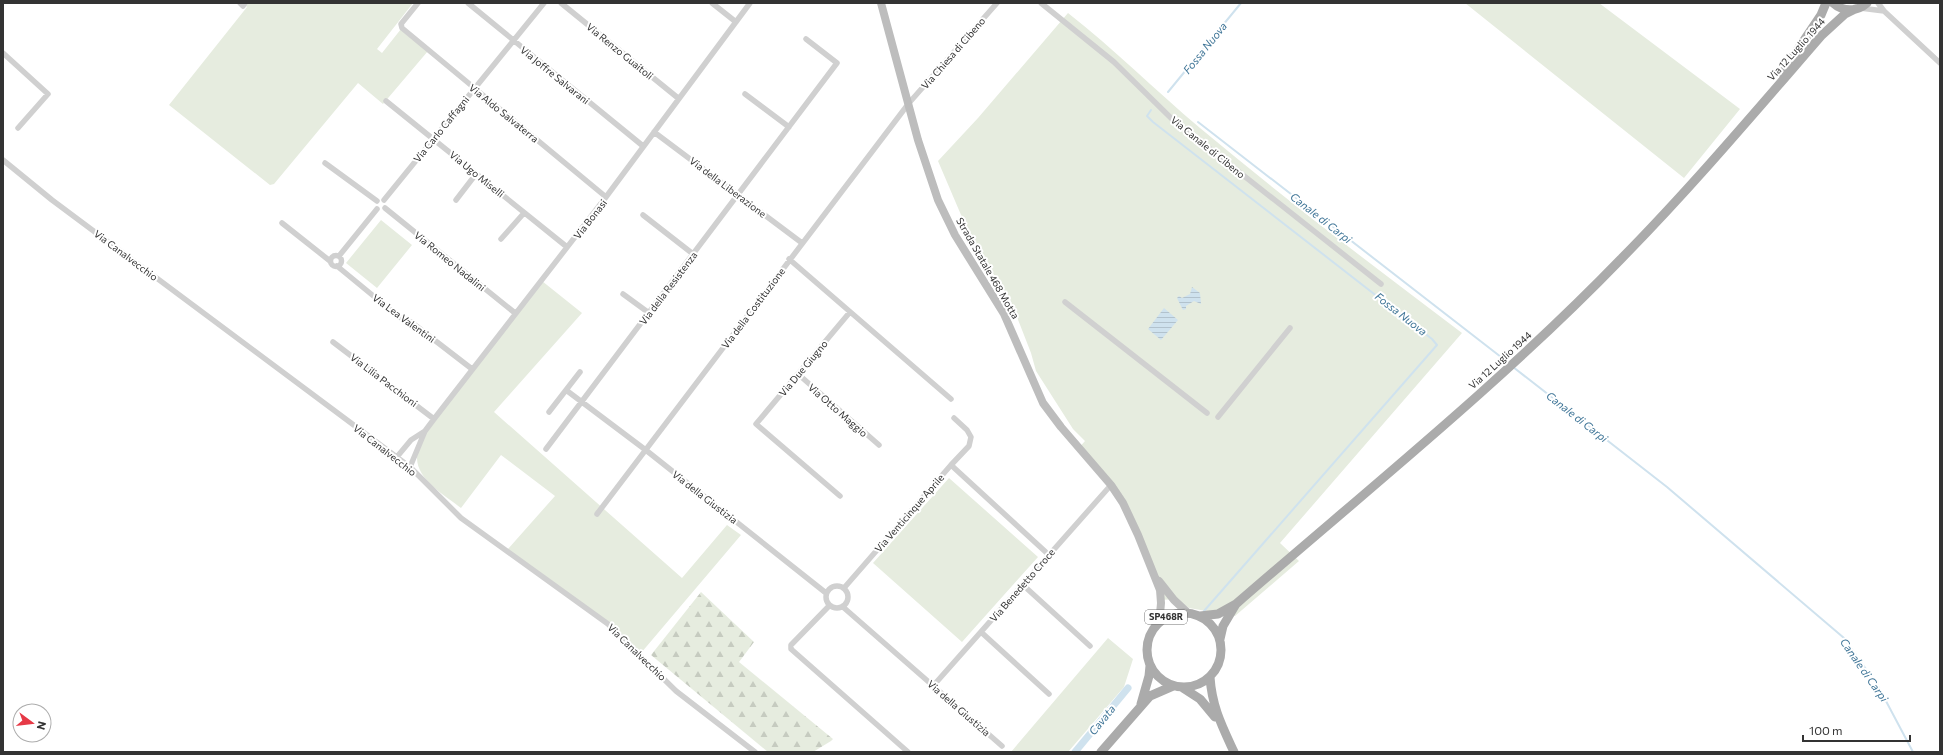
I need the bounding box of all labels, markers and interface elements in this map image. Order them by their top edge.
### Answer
street label: Via Chiesa di Cibeno [919,15,987,91]
street label: Via 12 Luglio 1944 [1765,15,1827,83]
water label: Fossa Nuova [1180,19,1229,76]
street label: Via Renzo Guaitoli [584,20,656,82]
street label: Via Joffre Salvarani [518,43,592,107]
street label: Via Aldo Salvaterra [467,81,541,145]
street label: Via Carlo Caffagni [411,93,471,165]
street label: Via Canale di Cibeno [1168,113,1248,181]
street label: Via Ugo Miselli [447,148,507,200]
street label: Via della Liberazione [687,154,769,220]
water label: Canale di Carpi [1288,190,1356,246]
street label: Via Bonasi [571,197,609,241]
street label: Strada Statale 468 Motta [954,215,1022,321]
street label: Via Canalvecchio [92,227,160,283]
street label: Via Romeo Nadalini [412,229,488,293]
street label: Via della Resistenza [637,249,699,327]
street label: Via della Costituzione [719,265,787,351]
water label: Fossa Nuova [1373,289,1430,338]
street label: Via Lea Valentini [370,291,438,345]
street label: Via 12 Luglio 1944 [1466,329,1534,391]
street label: Via Due Giugno [776,338,830,398]
street label: Via Lilia Pacchioni [348,351,420,409]
street label: Via Otto Maggio [806,381,870,439]
water label: Canale di Carpi [1544,389,1612,445]
street label: Via Canalvecchio [351,422,419,478]
street label: Via della Giustizia [670,468,740,526]
street label: Via Venticinque Aprile [872,472,946,554]
street label: Via Benedetto Croce [987,546,1057,624]
road number: SP468R [1145,610,1187,624]
street label: Via Canalvecchio [605,621,669,683]
water label: Canale di Carpi [1838,636,1892,705]
street label: Via della Giustizia [925,677,993,739]
water label: Cavata [1086,702,1118,737]
north arrow [12,703,52,743]
scale bar [1803,717,1910,743]
text: N [35,720,49,731]
text: 100 m [1809,723,1843,737]

